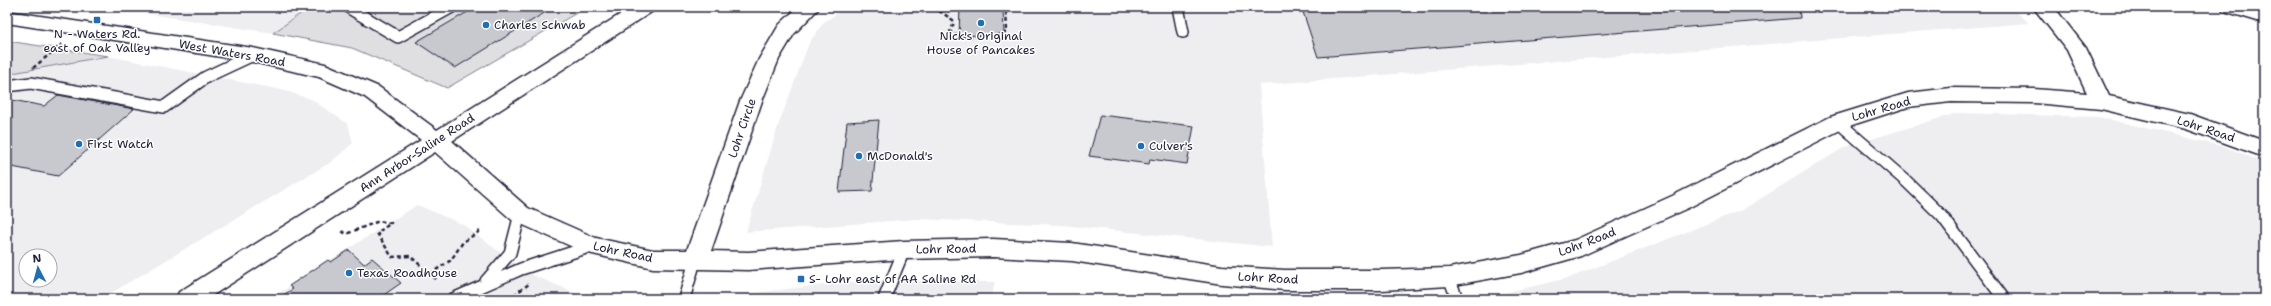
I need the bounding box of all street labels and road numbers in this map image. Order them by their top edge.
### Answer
street label: West Waters Road [177,36,287,70]
street label: Lohr Road [1850,93,1913,125]
street label: Lohr Circle [724,96,760,160]
street label: Ann Arbor-Saline Road [356,110,478,196]
street label: Lohr Road [2175,112,2238,146]
street label: Lohr Road [1556,224,1619,260]
street label: Lohr Road [592,238,655,266]
street label: Lohr Road [916,240,977,258]
street label: Lohr Road [1237,268,1299,288]

